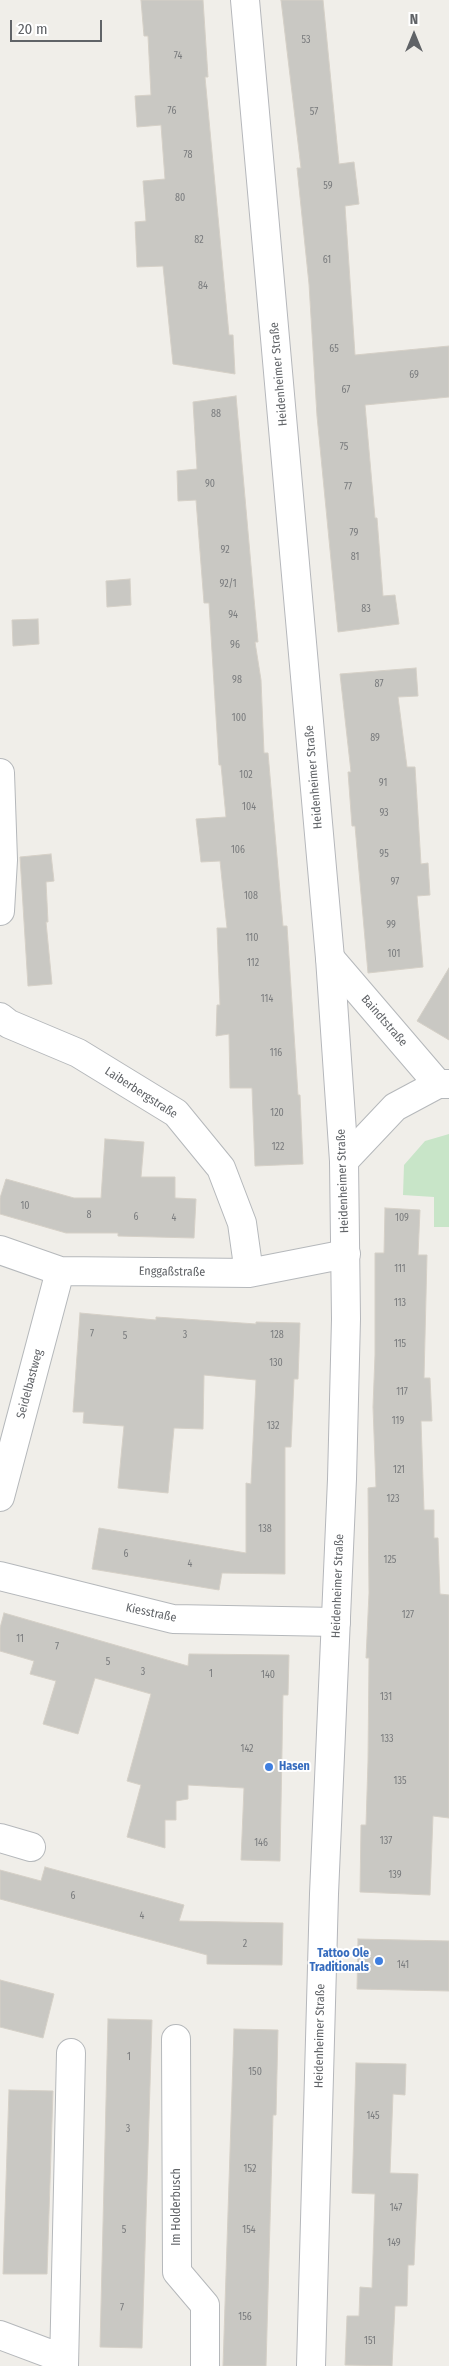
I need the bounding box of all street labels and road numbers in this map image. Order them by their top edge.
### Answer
street label: Heidenheimer Straße [267,321,291,427]
street label: Heidenheimer Straße [302,724,326,830]
street label: Baindtstraße [358,992,410,1050]
street label: Laiberbergstraße [102,1064,180,1122]
street label: Heidenheimer Straße [334,1129,352,1233]
street label: Enggaßstraße [139,1264,205,1280]
street label: Seidelbastweg [14,1348,46,1420]
street label: Heidenheimer Straße [329,1534,347,1638]
street label: Kiesstraße [124,1601,178,1625]
street label: Heidenheimer Straße [312,1984,328,2088]
street label: Im Holderbusch [170,2168,184,2246]

